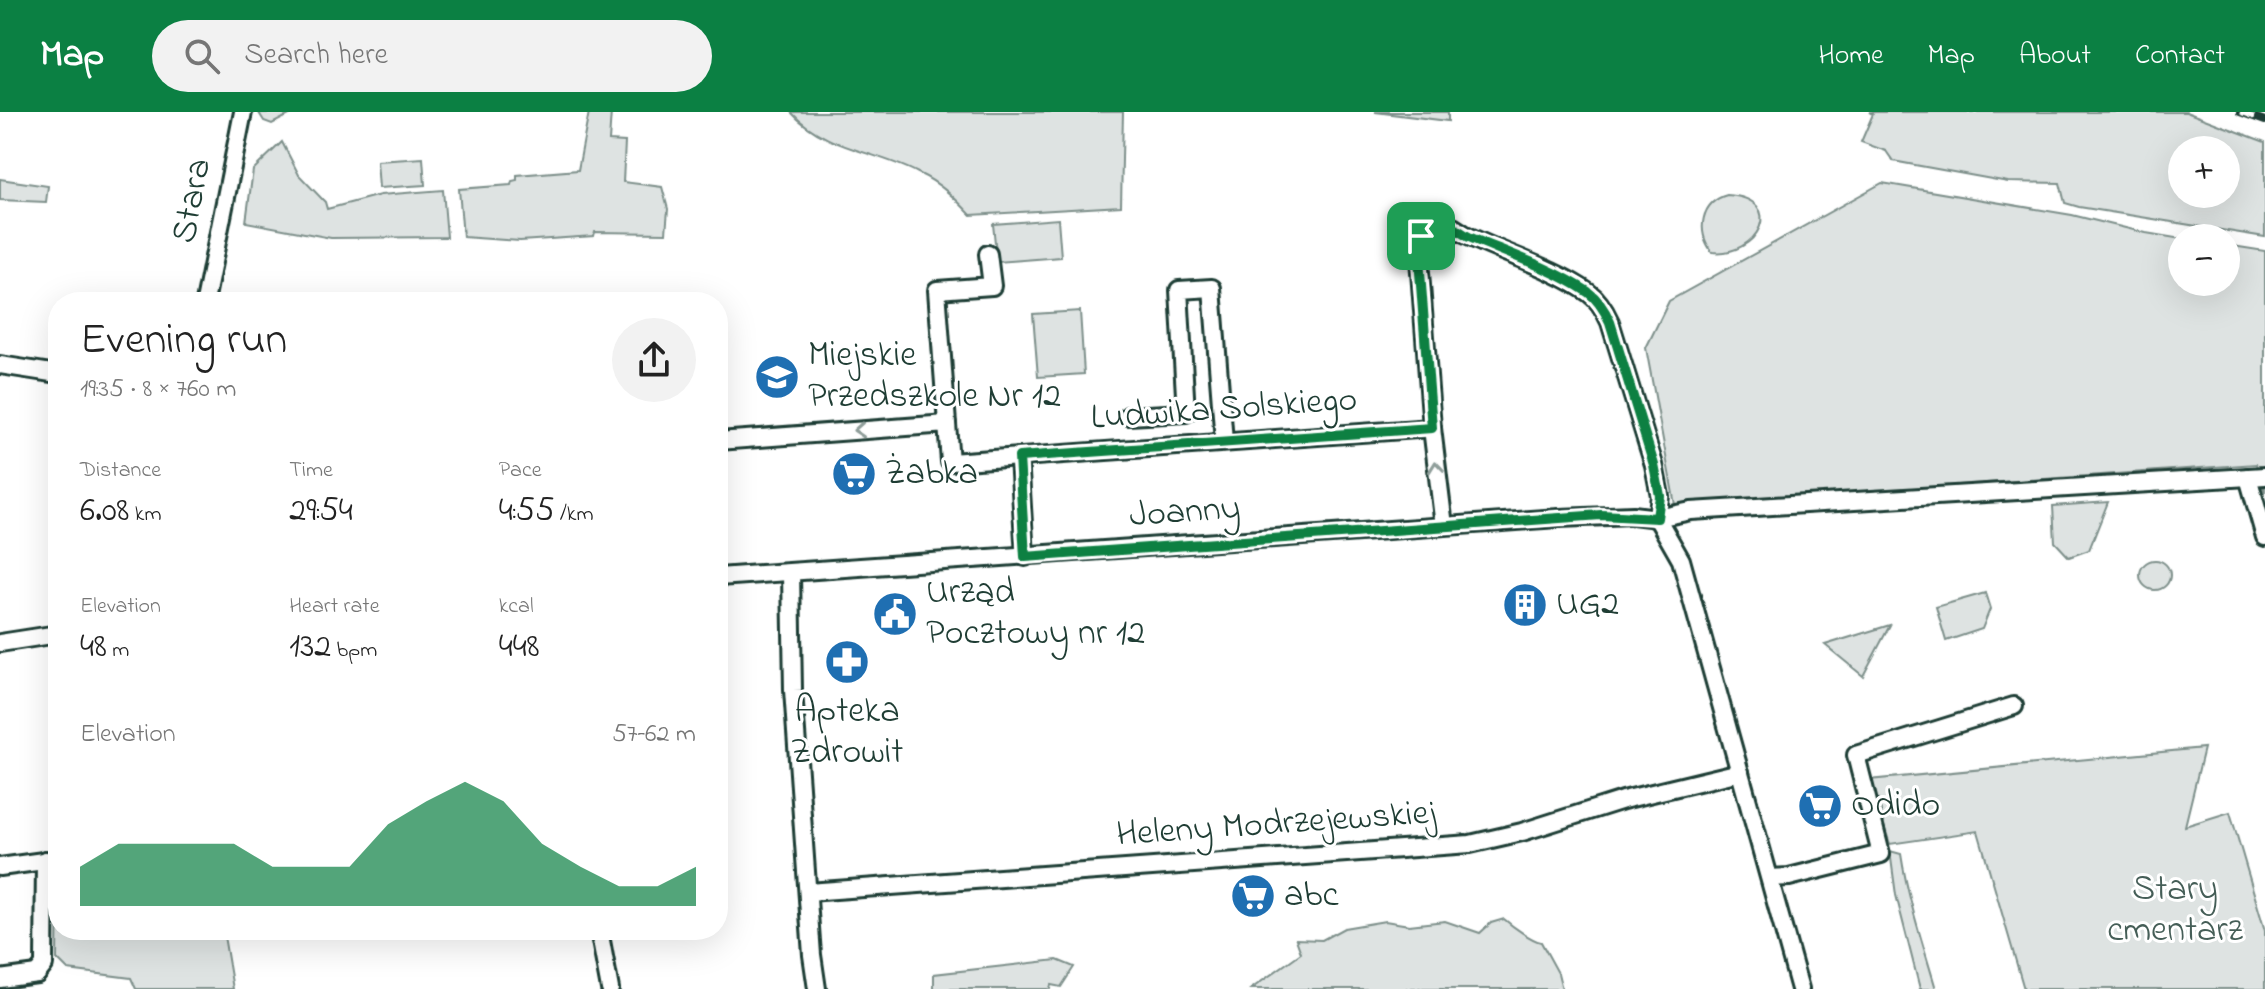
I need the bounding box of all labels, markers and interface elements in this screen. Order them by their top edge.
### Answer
search box [152,20,712,92]
text: Map [40,28,104,84]
icon: search [180,34,224,78]
text: Search here [244,34,388,78]
text: Home [1818,36,1884,77]
text: Map [1928,36,1975,77]
text: About [2019,36,2091,77]
text: Contact [2135,36,2225,77]
map controls [2168,136,2240,296]
button: + [2168,136,2240,208]
street label: Stara [159,154,227,248]
pin [1387,202,1455,270]
icon: arrive [1399,214,1443,258]
button: − [2168,224,2240,296]
text: Evening run [80,309,287,373]
button: share [612,318,696,402]
place label: Miejskie Przedszkole Nr 12 [808,330,1061,424]
school or university icon: Miejskie Przedszkole Nr 12 [753,353,801,401]
text: 19:35 · 8 × 760 m [80,371,236,409]
street label: Ludwika Solskiego [1089,374,1359,446]
one-way arrow [852,421,865,438]
place label: Żabka [885,448,978,501]
supermarket icon: Żabka [830,450,878,498]
text: Distance [80,455,161,487]
text: Time [289,455,333,487]
text: Pace [499,455,542,487]
one-way arrow [1428,460,1445,473]
street label: Joanny [1128,483,1242,543]
text: 6.08 [80,487,129,537]
text: 29:54 [289,487,353,537]
text: 4:55 [499,487,554,537]
text: km [129,499,162,531]
text: /km [554,499,593,531]
place label: Urząd Pocztowy nr 12 [926,567,1145,661]
place label: UG2 [1556,579,1619,632]
building icon: UG2 [1501,581,1549,629]
public building icon: Urząd Pocztowy nr 12 [871,590,919,638]
text: Elevation [80,591,161,623]
text: Heart rate [289,591,380,623]
text: kcal [499,591,534,623]
text: 48 [80,623,107,673]
text: 132 [289,623,331,673]
text: 448 [499,623,539,673]
text: m [107,635,129,667]
text: bpm [331,635,377,667]
pharmacy icon: Apteka Zdrowit [823,638,871,686]
place label: Apteka Zdrowit [791,686,903,780]
text: Elevation [80,716,176,754]
text: 57–62 m [612,716,696,754]
place label: Odido [1851,780,1940,833]
supermarket icon: Odido [1796,782,1844,830]
street label: Heleny Modrzejewskiej [1115,787,1438,863]
park label: Stary cmentarz [2107,864,2244,958]
place label: abc [1284,870,1338,923]
supermarket icon: abc [1229,872,1277,920]

